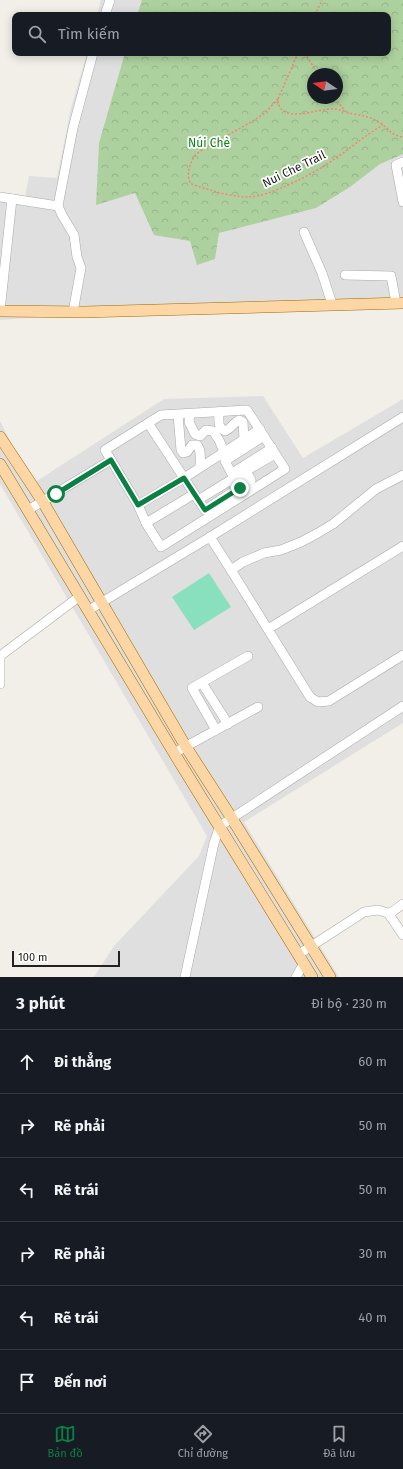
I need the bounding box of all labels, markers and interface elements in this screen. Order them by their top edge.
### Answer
search box [12,12,391,56]
icon: search [26,23,48,45]
text: Tìm kiếm [58,25,120,43]
north arrow [307,68,343,104]
park label: Núi Chè [188,136,230,150]
street label: Nui Che Trail [260,147,328,190]
route end [231,479,249,497]
route start [47,485,65,503]
scale bar [12,949,120,968]
text: 100 m [18,951,47,964]
text: 3 phút [16,993,65,1014]
text: Đi bộ · 230 m [311,996,387,1011]
icon: ahead [16,1051,38,1073]
text: Đi thẳng [54,1053,111,1071]
text: 60 m [358,1054,387,1069]
icon: right [16,1115,38,1137]
text: Rẽ phải [54,1117,105,1135]
text: 50 m [359,1118,387,1133]
icon: left [16,1179,38,1201]
text: Rẽ trái [54,1181,99,1199]
text: 50 m [359,1182,387,1197]
icon: right [16,1243,38,1265]
text: Rẽ phải [54,1245,105,1263]
text: 30 m [359,1246,387,1261]
icon: left [16,1307,38,1329]
text: Rẽ trái [54,1309,99,1327]
text: 40 m [358,1310,387,1325]
icon: arrive [16,1371,38,1393]
text: Đến nơi [54,1373,107,1391]
tab: Bản đồ [48,1423,83,1460]
tab: Chỉ đường [178,1423,228,1460]
tab: Đã lưu [323,1423,355,1460]

